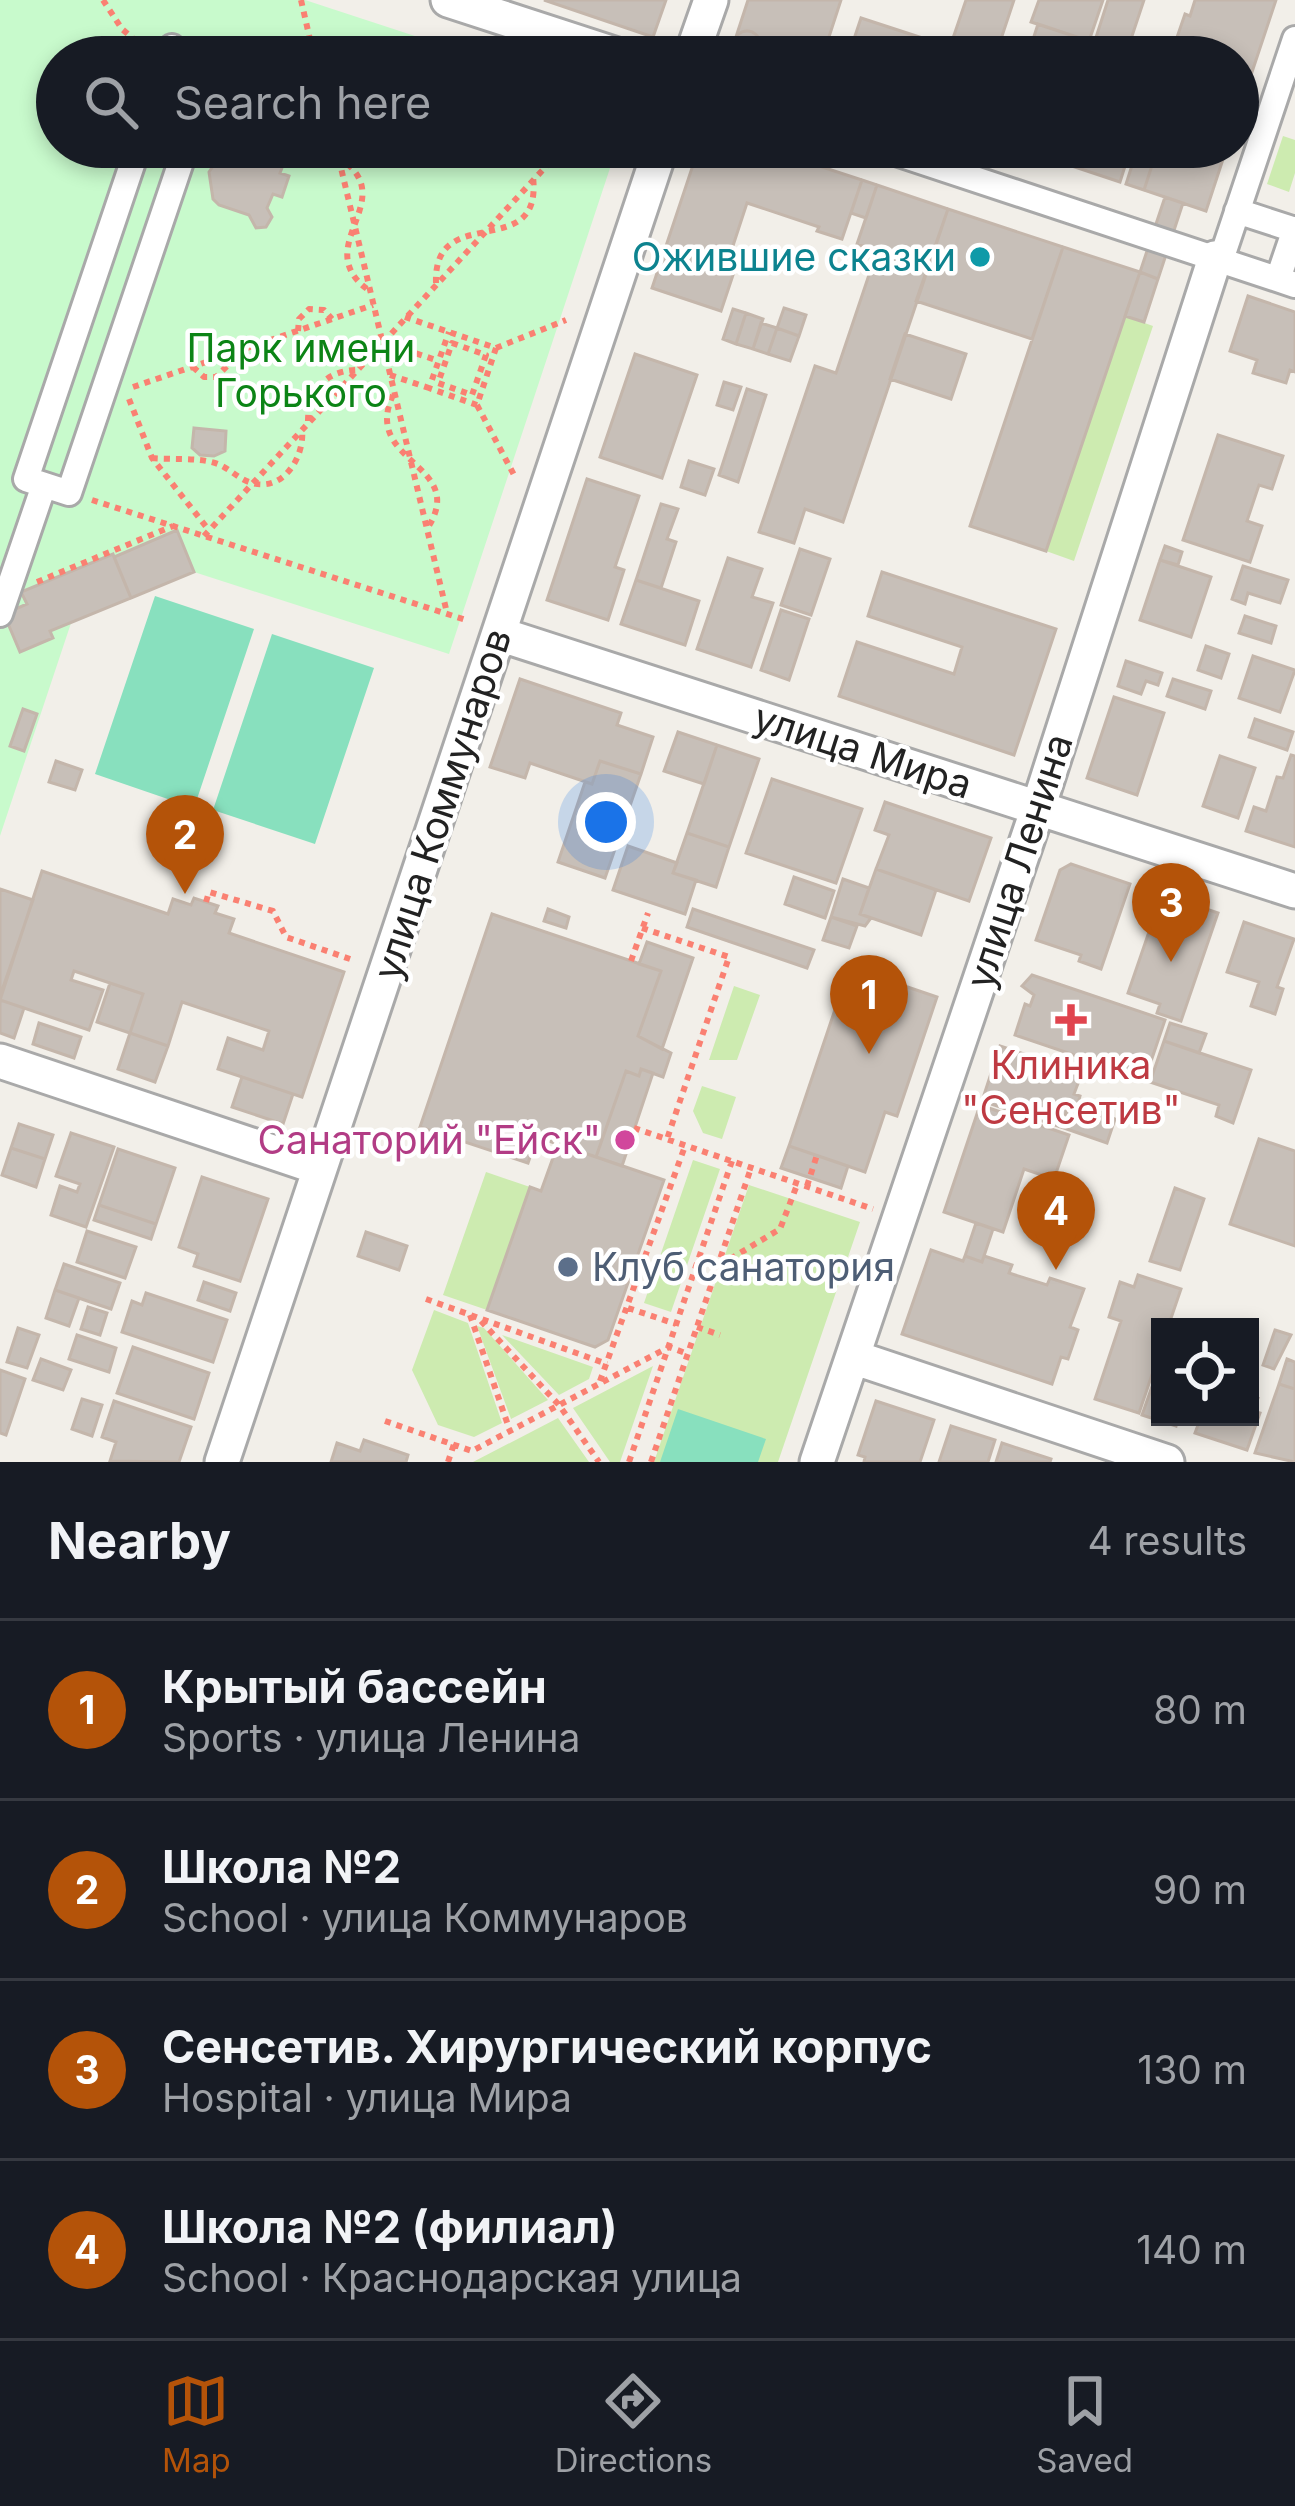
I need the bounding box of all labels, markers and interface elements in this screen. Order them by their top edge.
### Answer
search box [36,36,1259,168]
icon: search [78,69,144,135]
text: Search here [174,75,431,130]
place label: Ожившие сказки [632,233,956,280]
marker: Ожившие сказки [967,244,993,270]
park label: Парк имени Горького [187,324,415,416]
street label: улица Коммунаров [363,622,520,985]
street label: улица Мира [748,693,978,808]
street label: улица Ленина [955,728,1082,994]
your location [576,792,636,852]
pin: 2 [146,795,224,894]
pin: 3 [1132,863,1210,962]
pin: 1 [830,955,908,1054]
marker: Клиника "Сенсетив" [1055,1004,1087,1036]
place label: Клиника "Сенсетив" [961,1041,1181,1133]
place label: Санаторий "Ейск" [258,1116,601,1163]
marker: Санаторий "Ейск" [612,1127,638,1153]
pin: 4 [1017,1171,1095,1270]
place label: Клуб санатория [592,1243,895,1290]
marker: Клуб санатория [555,1254,581,1280]
map controls [1151,1318,1259,1426]
button: locate [1151,1318,1259,1426]
text: Nearby [48,1510,231,1571]
text: 4 results [1087,1517,1247,1564]
text: Крытый бассейн [162,1659,547,1714]
text: 1 [79,1686,95,1733]
text: 80 m [1153,1686,1247,1733]
text: Sports · улица Ленина [162,1714,581,1761]
text: Школа №2 [162,1839,401,1894]
text: 2 [75,1866,99,1913]
text: 90 m [1153,1866,1247,1913]
text: School · улица Коммунаров [162,1894,688,1941]
text: Сенсетив. Хирургический корпус [162,2019,932,2074]
text: 3 [74,2046,100,2093]
text: 130 m [1137,2046,1247,2093]
text: Hospital · улица Мира [162,2074,572,2121]
text: Школа №2 (филиал) [162,2199,618,2254]
text: 4 [74,2226,100,2273]
text: 140 m [1136,2226,1247,2273]
text: School · Краснодарская улица [162,2254,742,2301]
tab: Map [162,2368,231,2480]
tab: Directions [555,2368,712,2480]
tab: Saved [1036,2368,1133,2480]

